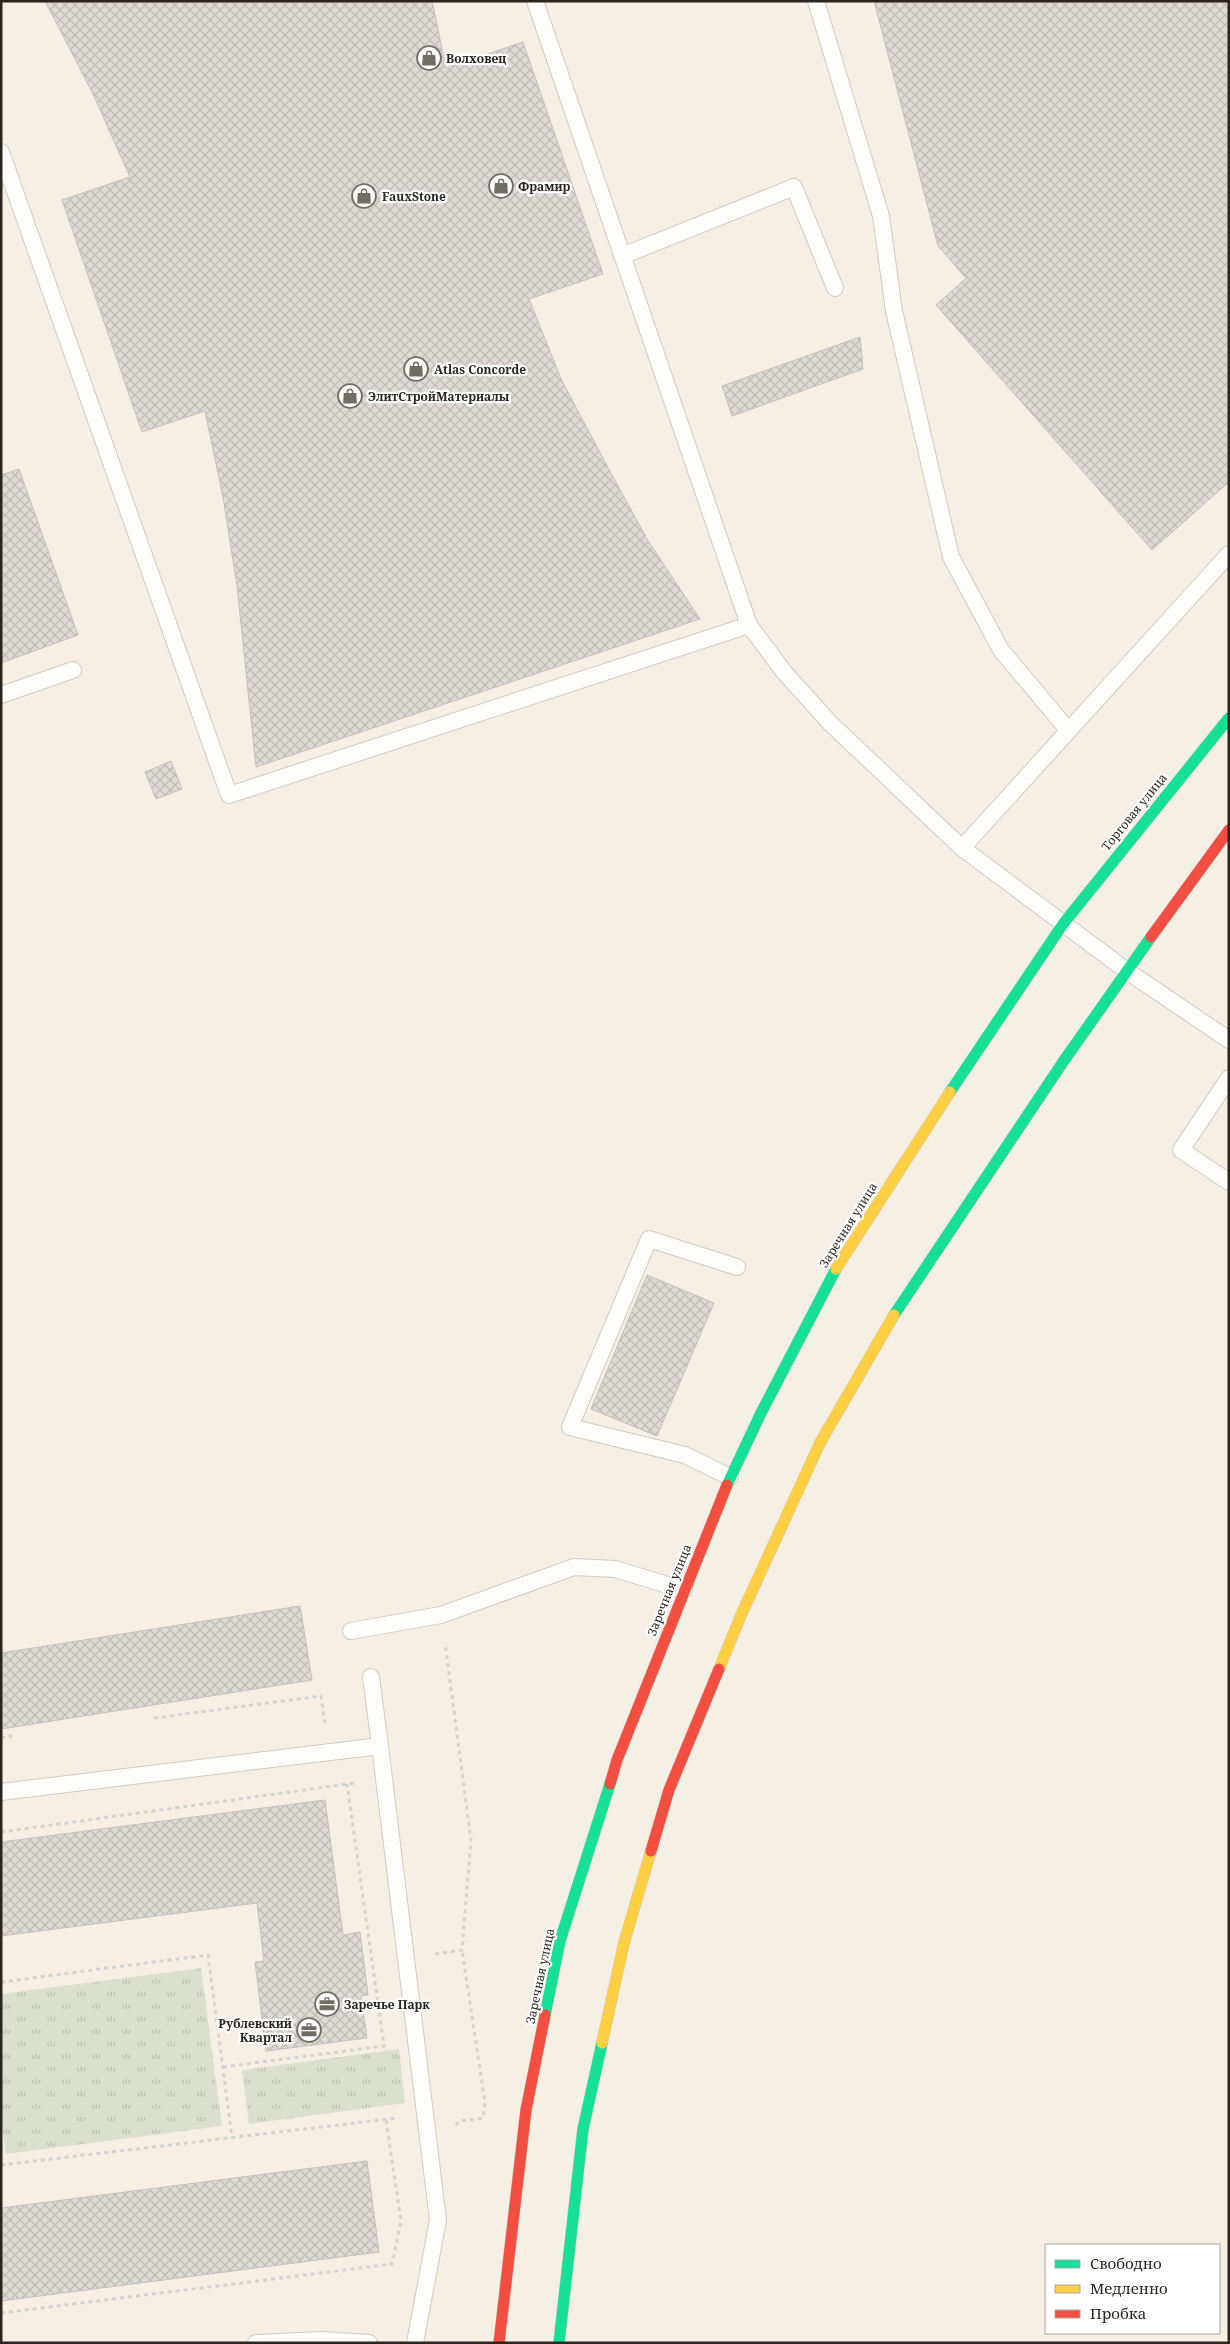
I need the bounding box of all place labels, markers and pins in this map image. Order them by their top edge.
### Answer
shop icon: Волховец [416,45,442,71]
place label: Волховец [446,50,506,67]
shop icon: Фрамир [488,173,514,199]
place label: Фрамир [518,178,571,195]
shop icon: FauxStone [351,183,377,209]
place label: FauxStone [382,188,446,205]
shop icon: Atlas Concorde [403,356,429,382]
place label: Atlas Concorde [434,361,526,378]
shop icon: ЭлитСтройМатериалы [337,383,363,409]
place label: ЭлитСтройМатериалы [368,388,510,405]
office icon: Заречье Парк [314,1991,340,2017]
place label: Заречье Парк [344,1996,430,2013]
place label: Рублевский Квартал [218,2015,292,2046]
office icon: Рублевский Квартал [296,2017,322,2043]

